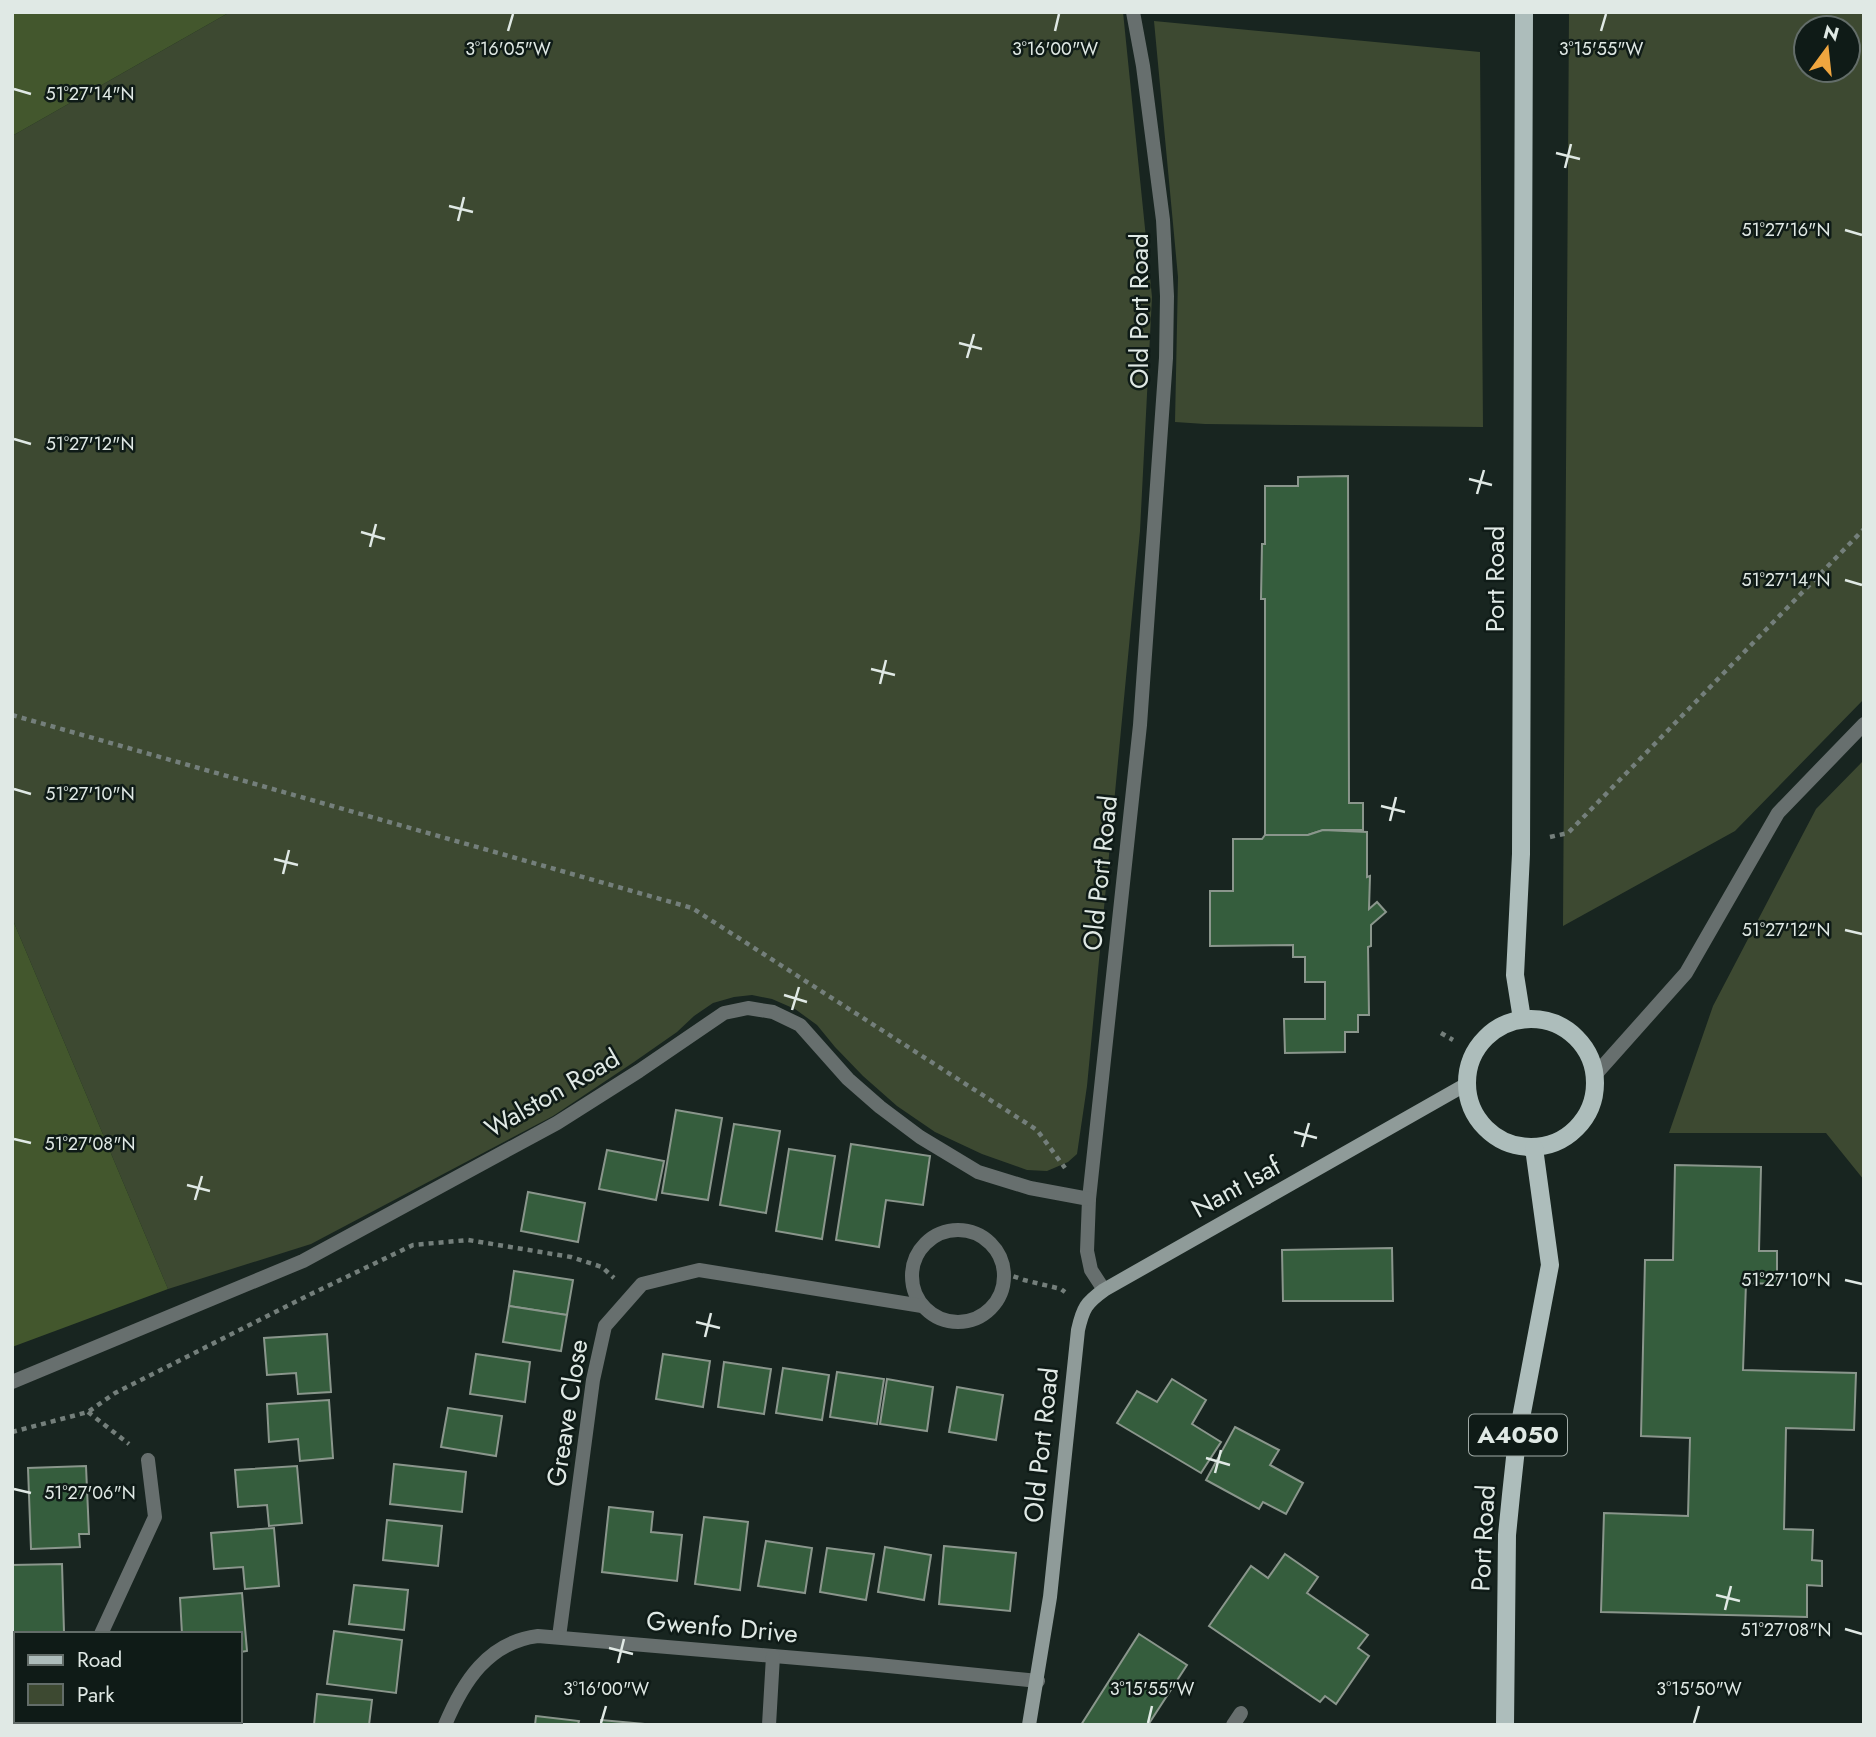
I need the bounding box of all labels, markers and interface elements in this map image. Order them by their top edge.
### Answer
north arrow [1792,14,1862,84]
text: N [1820,18,1842,48]
text: 3°16'05"W [465,36,551,62]
text: 3°16'00"W [1012,36,1098,62]
text: 3°15'55"W [1559,36,1644,62]
text: 51°27'14"N [46,81,135,107]
text: 51°27'16"N [1742,217,1830,243]
street label: Old Port Road [1120,233,1158,389]
text: 51°27'12"N [46,431,134,457]
street label: Port Road [1476,526,1514,632]
text: 51°27'14"N [1742,567,1831,593]
text: 51°27'10"N [45,781,135,807]
street label: Old Port Road [1073,794,1127,952]
text: 51°27'12"N [1742,917,1830,943]
street label: Walston Road [478,1039,626,1147]
text: 51°27'08"N [44,1131,136,1157]
street label: Nant Isaf [1184,1147,1288,1227]
text: 51°27'10"N [1741,1267,1831,1293]
street label: Greave Close [537,1337,597,1489]
street label: Old Port Road [1014,1366,1068,1524]
road number: A4050 [1469,1414,1567,1456]
text: 51°27'06"N [44,1480,136,1506]
street label: Port Road [1461,1484,1505,1592]
street label: Gwenfo Drive [645,1601,799,1653]
text: 51°27'08"N [1740,1617,1832,1643]
legend [14,1632,242,1723]
text: Road [77,1645,122,1675]
text: 3°16'00"W [563,1676,649,1702]
text: 3°15'55"W [1110,1676,1195,1702]
text: 3°15'50"W [1656,1676,1742,1702]
text: Park [77,1680,115,1710]

